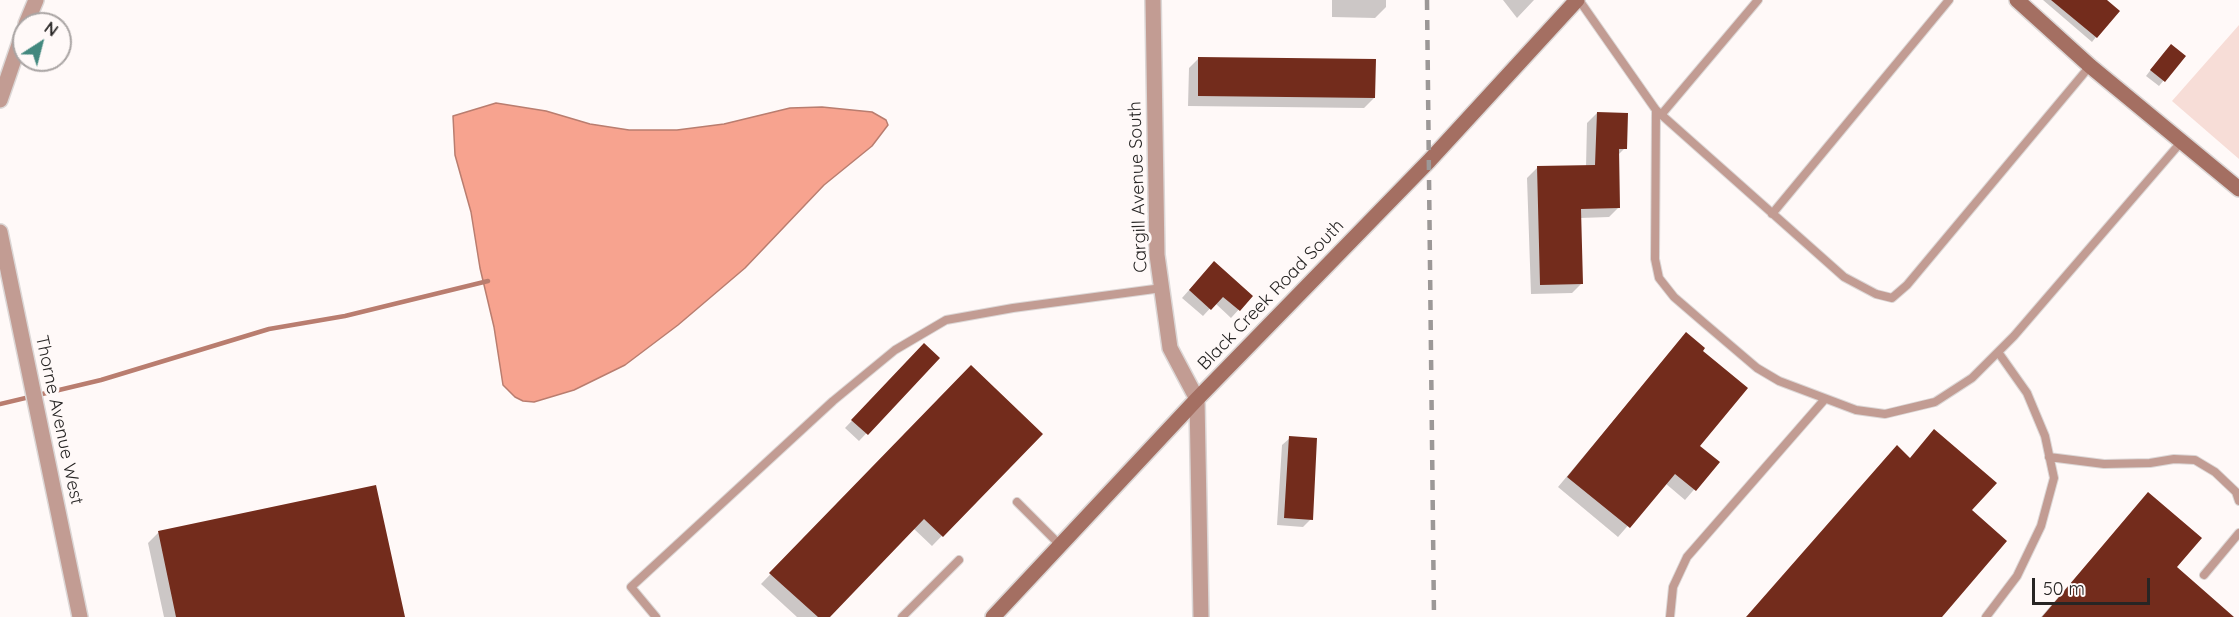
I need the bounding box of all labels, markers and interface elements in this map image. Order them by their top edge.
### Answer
north arrow [12,12,72,72]
text: N [41,18,62,41]
street label: Cargill Avenue South [1124,101,1152,273]
street label: Black Creek Road South [1193,215,1349,375]
street label: Thorne Avenue West [30,333,88,507]
scale bar [2035,566,2154,604]
text: 50 m [2043,577,2085,600]

